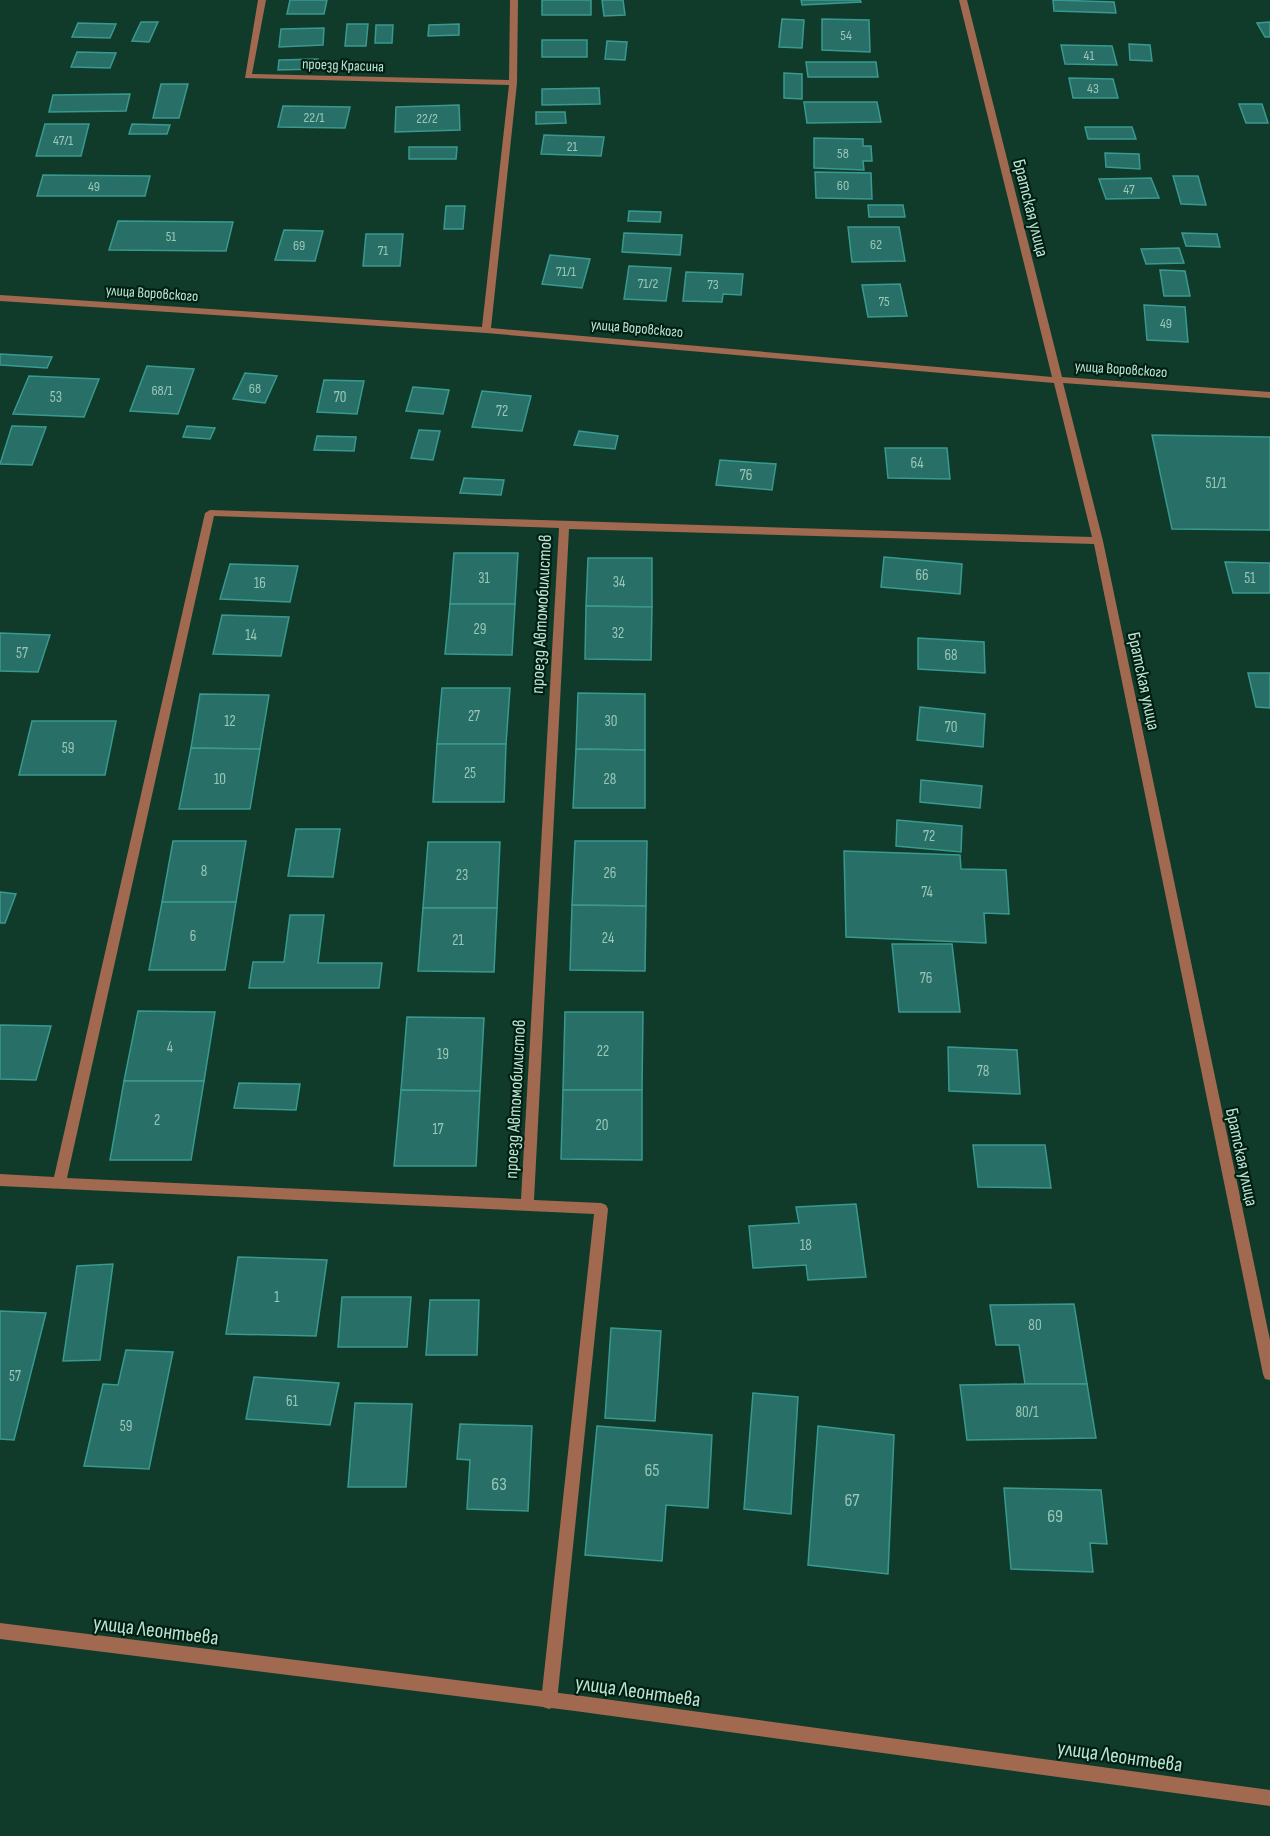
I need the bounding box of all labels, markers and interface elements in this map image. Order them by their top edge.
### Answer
house number: 54 [840,27,852,44]
house number: 41 [1084,47,1094,64]
street label: проезд Красина [302,55,384,76]
house number: 43 [1087,80,1099,97]
house number: 22/1 [304,109,325,126]
house number: 22/2 [416,110,438,127]
house number: 47/1 [53,132,73,149]
house number: 21 [567,138,577,155]
house number: 58 [837,145,849,162]
street label: Братская улица [1008,157,1053,259]
house number: 60 [837,177,849,194]
house number: 49 [88,178,100,195]
house number: 47 [1123,181,1135,198]
house number: 51 [166,228,176,245]
house number: 62 [870,236,882,253]
house number: 69 [293,237,305,254]
house number: 71 [378,242,388,259]
house number: 71/1 [556,263,576,280]
house number: 71/2 [638,275,659,292]
house number: 73 [707,276,719,293]
street label: улица Воровского [105,281,199,306]
house number: 75 [878,293,890,310]
street label: улица Воровского [590,315,684,342]
house number: 49 [1160,315,1172,332]
street label: улица Воровского [1074,357,1168,382]
house number: 68 [249,380,261,397]
house number: 68/1 [151,382,173,399]
house number: 53 [50,388,62,407]
house number: 70 [334,388,346,407]
house number: 72 [496,402,508,421]
house number: 64 [910,454,924,473]
house number: 76 [740,466,752,485]
house number: 51/1 [1205,474,1227,493]
street label: проезд Автомобилистов [527,534,556,694]
house number: 66 [915,566,929,585]
house number: 31 [478,569,491,588]
house number: 51 [1244,569,1256,588]
house number: 34 [613,573,625,592]
house number: 16 [254,574,266,593]
house number: 29 [474,620,486,639]
house number: 32 [612,624,624,643]
house number: 14 [245,626,257,645]
street label: Братская улица [1123,630,1164,732]
house number: 57 [16,644,28,663]
house number: 68 [944,646,958,665]
house number: 27 [468,707,480,726]
house number: 12 [224,712,236,731]
house number: 30 [605,712,617,731]
house number: 70 [945,718,957,737]
house number: 59 [62,739,74,758]
house number: 25 [464,764,476,783]
house number: 10 [214,770,226,789]
house number: 28 [604,770,616,789]
house number: 72 [923,827,935,846]
house number: 8 [201,862,207,881]
house number: 26 [604,864,616,883]
house number: 23 [456,866,468,885]
house number: 74 [921,883,933,902]
house number: 6 [190,927,196,946]
house number: 24 [602,929,614,948]
house number: 21 [452,931,464,950]
house number: 76 [920,969,932,988]
street label: проезд Автомобилистов [501,1019,530,1179]
house number: 4 [167,1038,173,1057]
house number: 22 [597,1042,609,1061]
house number: 19 [437,1045,449,1064]
house number: 78 [977,1062,989,1081]
street label: Братская улица [1221,1106,1262,1208]
house number: 2 [154,1111,160,1130]
house number: 20 [596,1116,608,1135]
house number: 17 [432,1120,444,1139]
house number: 18 [800,1236,812,1255]
house number: 1 [274,1288,280,1307]
house number: 80 [1028,1316,1042,1335]
house number: 57 [9,1367,21,1386]
house number: 61 [286,1392,299,1411]
house number: 80/1 [1016,1403,1039,1422]
house number: 59 [120,1417,132,1436]
house number: 65 [644,1460,660,1481]
house number: 63 [491,1474,507,1495]
house number: 67 [844,1490,860,1511]
house number: 69 [1047,1506,1063,1527]
street label: улица Леонтьева [92,1610,220,1651]
street label: улица Леонтьева [574,1670,702,1713]
street label: улица Леонтьева [1056,1735,1184,1778]

